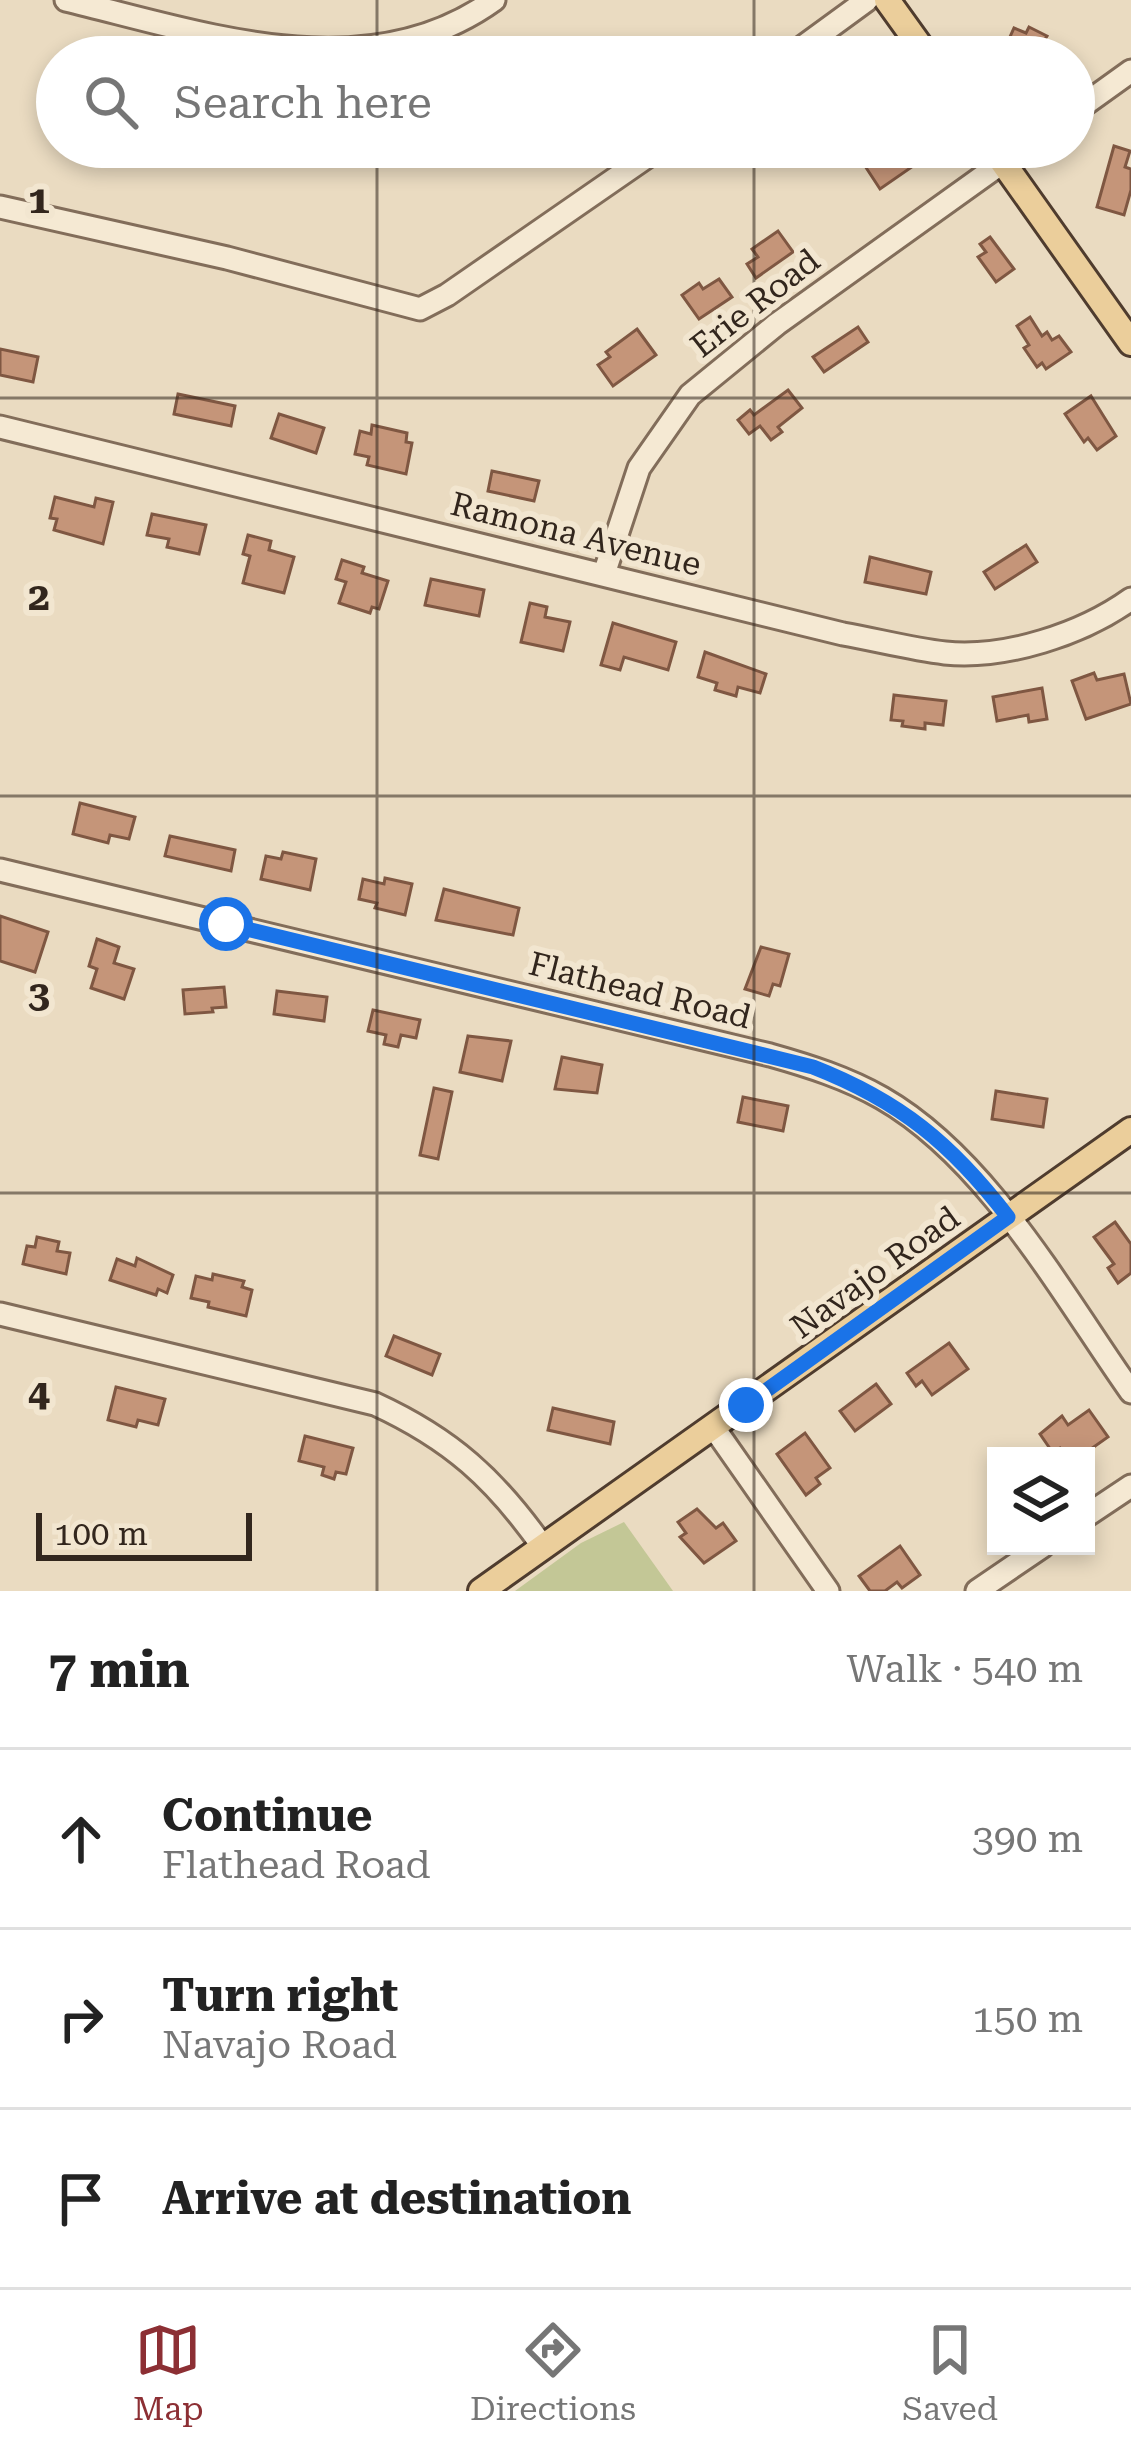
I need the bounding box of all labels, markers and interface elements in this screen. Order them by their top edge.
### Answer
search box [36,36,1095,168]
icon: search [78,69,144,135]
text: Search here [174,76,432,129]
text: 1 [28,177,50,223]
street label: Erie Road [683,241,827,365]
street label: Ramona Avenue [447,484,705,584]
text: 2 [28,574,50,620]
route start [199,897,253,951]
street label: Flathead Road [525,944,755,1036]
text: 3 [28,972,50,1018]
street label: Navajo Road [783,1198,967,1346]
text: 4 [28,1370,50,1416]
route end [719,1378,773,1432]
map controls [987,1447,1095,1555]
button: layers [987,1447,1095,1555]
scale bar [36,1507,252,1560]
text: 100 m [54,1514,148,1553]
text: 7 min [48,1640,190,1699]
text: Walk · 540 m [847,1646,1083,1692]
text: Continue [162,1789,373,1842]
icon: ahead [48,1806,114,1872]
text: 390 m [972,1816,1083,1862]
text: Flathead Road [162,1842,431,1888]
text: Turn right [162,1969,398,2022]
icon: right [48,1986,114,2052]
text: 150 m [972,1996,1083,2042]
text: Navajo Road [162,2022,397,2068]
icon: arrive [48,2166,114,2232]
text: Arrive at destination [162,2172,631,2225]
tab: Map [133,2317,204,2428]
tab: Directions [470,2317,636,2428]
tab: Saved [902,2317,998,2428]

